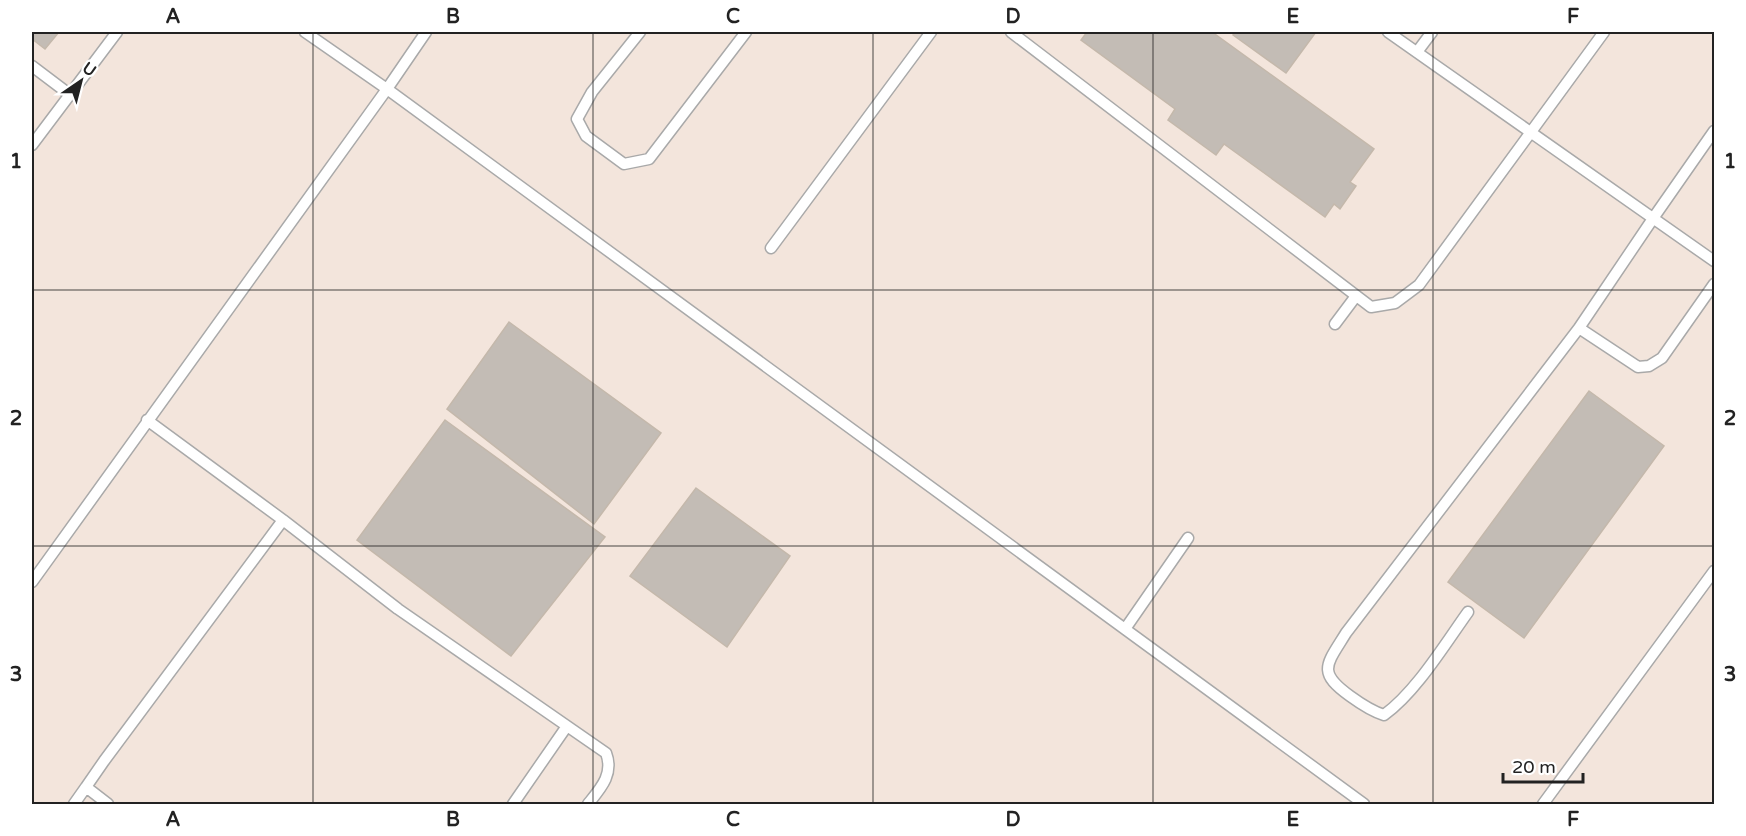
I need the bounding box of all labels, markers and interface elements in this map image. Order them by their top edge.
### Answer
text: A [166,5,181,29]
text: B [446,5,460,29]
text: C [726,5,740,29]
text: D [1005,5,1021,29]
text: E [1287,5,1300,29]
text: F [1567,5,1579,29]
north arrow [51,51,111,111]
text: U [78,58,100,81]
text: 1 [10,150,22,174]
text: 1 [1724,150,1736,174]
text: 2 [10,407,22,431]
text: 2 [1724,407,1736,431]
text: 3 [10,663,22,687]
text: 3 [1724,663,1736,687]
scale bar [1503,746,1582,784]
text: 20 m [1512,756,1556,778]
text: A [166,808,181,832]
text: B [446,808,460,832]
text: C [726,808,740,832]
text: D [1005,808,1021,832]
text: E [1287,808,1300,832]
text: F [1567,808,1579,832]

